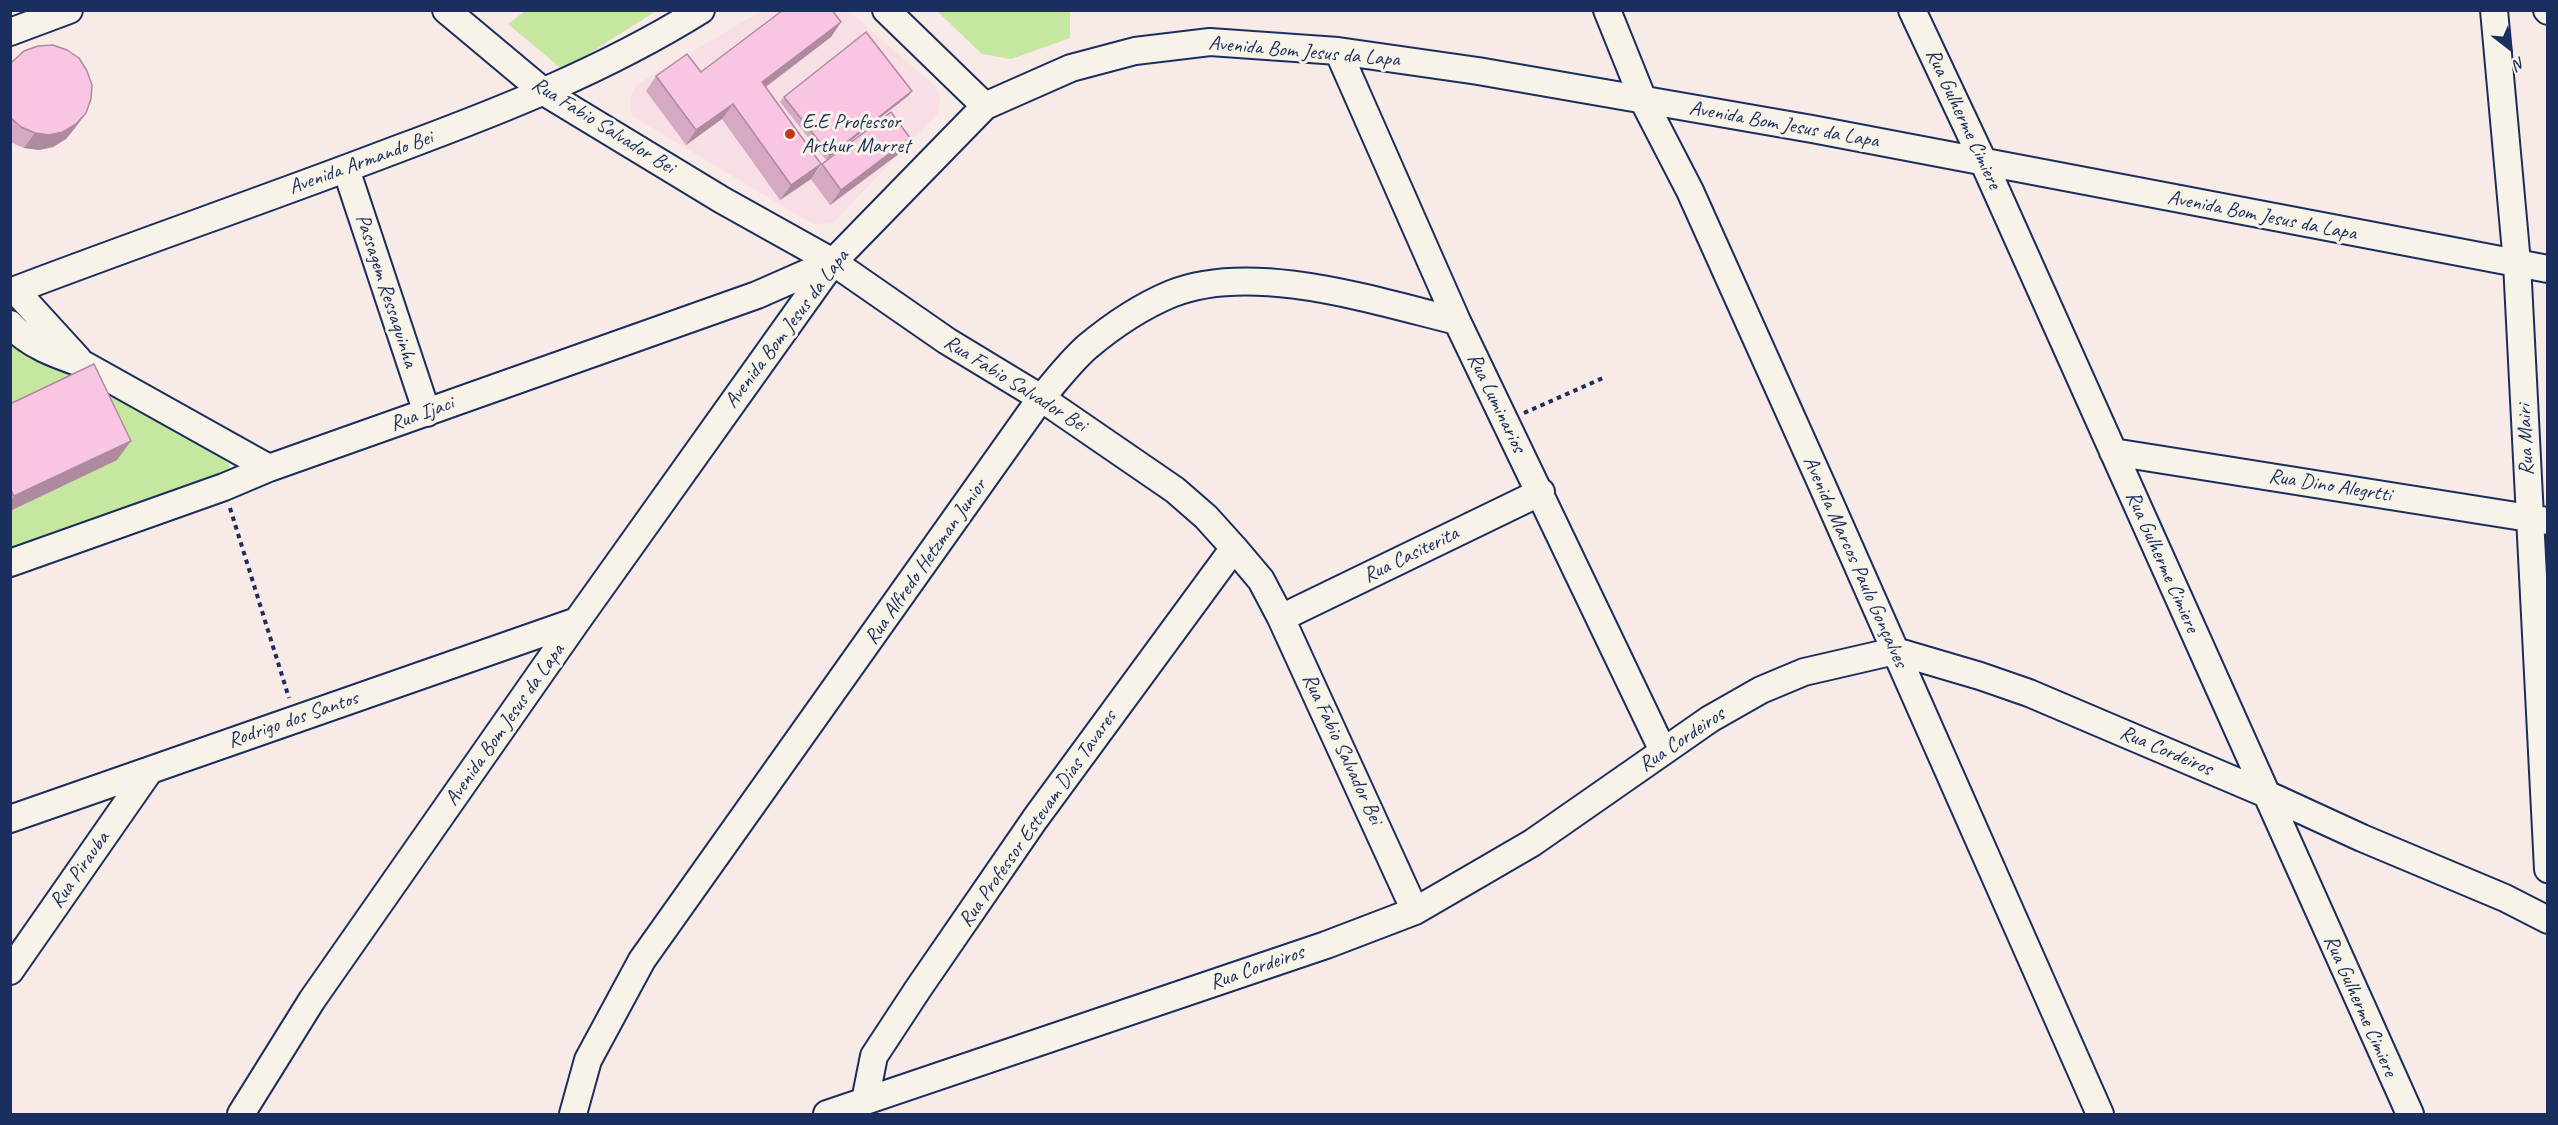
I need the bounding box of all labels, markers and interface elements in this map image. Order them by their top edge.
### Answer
north arrow [2480,18,2540,78]
street label: Avenida Bom Jesus da Lapa [1207,31,1401,73]
street label: Rua Gulherme Cimiere [1919,45,2007,193]
text: N [2510,52,2529,75]
street label: Rua Fabio Salvador Bei [527,72,679,180]
street label: Avenida Bom Jesus da Lapa [1687,96,1881,154]
place label: E.E Professor Arthur Marret [802,109,910,159]
street label: Avenida Armando Bei [286,125,436,201]
marker: E.E Professor Arthur Marret [783,127,797,141]
street label: Avenida Bom Jesus da Lapa [2165,185,2359,247]
street label: Passagem Ressaquinha [349,211,423,371]
street label: Avenida Bom Jesus da Lapa [719,245,855,413]
street label: Rua Fabio Salvador Bei [939,330,1091,438]
street label: Rua Luminarios [1461,349,1531,457]
street label: Rua Ijaci [387,391,457,437]
street label: Rua Mairi [2512,404,2540,476]
street label: Avenida Marcos Paulo Gonçalves [1797,452,1913,672]
street label: Rua Dino Alegrtti [2267,464,2393,508]
street label: Rua Alfredo Hetzman Junior [859,474,993,650]
street label: Rua Gulherme Cimiere [2120,487,2204,637]
street label: Rua Casiterita [1359,521,1463,589]
street label: Avenida Bom Jesus da Lapa [440,639,570,811]
street label: Rua Fabio Salvador Bei [1296,670,1388,828]
street label: Rodrigo dos Santos [224,686,362,754]
street label: Rua Cordeiros [1634,702,1730,778]
street label: Rua Professor Estevam Dias Tavares [953,706,1123,932]
street label: Rua Cordeiros [2116,720,2216,782]
street label: Rua Pirauba [44,827,116,913]
street label: Rua Gulherme Cimiere [2318,931,2402,1081]
street label: Rua Cordeiros [1207,940,1307,996]

